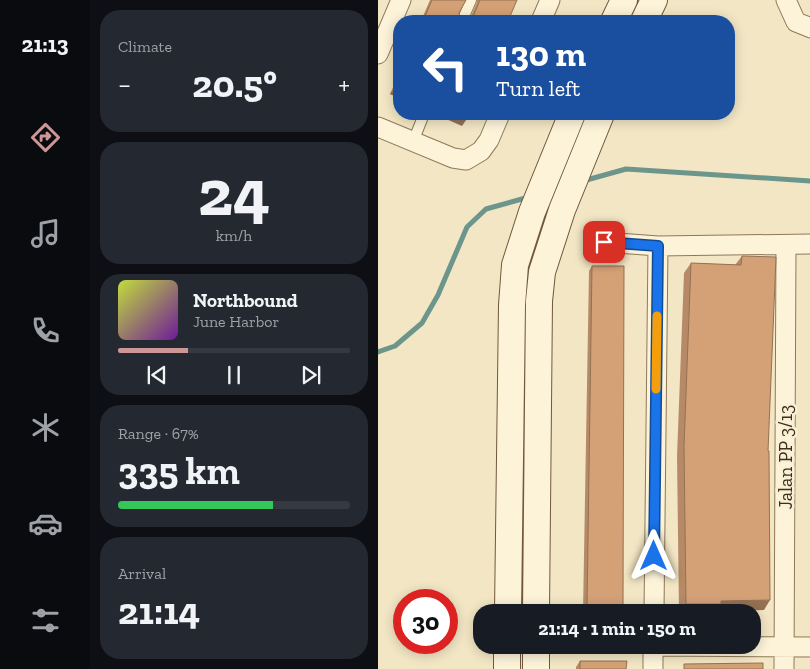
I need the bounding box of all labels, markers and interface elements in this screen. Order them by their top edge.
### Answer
text: 21:13 [22,31,68,58]
text: 130 m [496,33,586,75]
icon: left [413,35,478,100]
text: Climate [118,37,172,56]
text: 20.5° [192,61,277,107]
text: − [118,68,131,101]
text: + [338,68,350,101]
text: Turn left [496,75,580,102]
icon: directions [28,120,63,155]
text: 24 [198,154,270,232]
icon: music [28,216,63,251]
pin [583,221,625,263]
text: km/h [216,226,252,245]
icon: arrive [590,228,618,256]
text: Northbound [193,289,298,312]
text: June Harbor [193,312,279,331]
icon: phone [28,313,63,348]
icon: previous [143,361,171,389]
icon: pause [220,361,248,389]
icon: next [297,361,325,389]
street label: Jalan PP 3/13 [774,405,797,509]
icon: climate [28,410,63,445]
text: Range · 67% [118,424,199,443]
text: 335 km [118,448,240,494]
icon: car [28,506,63,541]
position arrow [627,529,679,581]
text: Arrival [118,564,166,583]
text: 21:14 [118,588,200,634]
speed limit sign: 30 [393,589,458,654]
icon: filters [28,603,63,638]
text: 21:14 · 1 min · 150 m [538,617,696,640]

